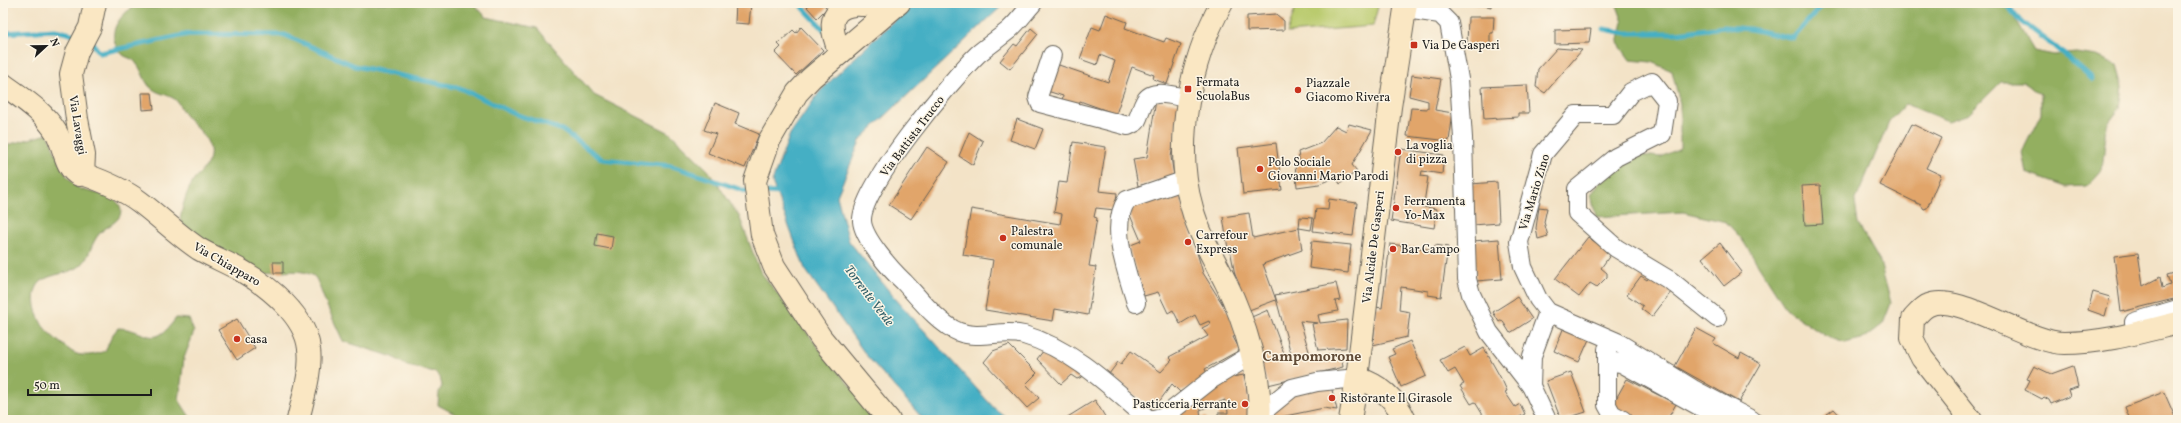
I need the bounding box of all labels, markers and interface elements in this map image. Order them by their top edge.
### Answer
north arrow [26,26,66,66]
text: N [45,36,62,49]
place label: Via De Gasperi [1422,38,1500,54]
marker: Via De Gasperi [1409,40,1419,50]
place label: Fermata ScuolaBus [1196,75,1250,105]
place label: Piazzale Giacomo Rivera [1306,76,1390,106]
marker: Fermata ScuolaBus [1183,84,1193,94]
marker: Piazzale Giacomo Rivera [1293,85,1303,95]
street label: Via Battista Trucco [877,93,949,180]
street label: Via Lavaggi [64,94,90,156]
place label: La voglia di pizza [1406,138,1453,168]
marker: La voglia di pizza [1393,147,1403,157]
street label: Via Mario Zino [1516,152,1554,232]
place label: Polo Sociale Giovanni Mario Parodi [1268,155,1389,185]
marker: Polo Sociale Giovanni Mario Parodi [1255,164,1265,174]
street label: Via Alcide De Gasperi [1359,189,1389,304]
place label: Ferramenta Yo-Max [1404,194,1466,224]
marker: Ferramenta Yo-Max [1391,203,1401,213]
place label: Palestra comunale [1011,224,1063,254]
place label: Carrefour Express [1196,228,1248,258]
marker: Palestra comunale [998,233,1008,243]
marker: Carrefour Express [1183,237,1193,247]
street label: Via Chiapparo [190,239,263,291]
place label: Bar Campo [1401,242,1460,258]
marker: Bar Campo [1388,244,1398,254]
water label: Torrente Verde [839,262,897,331]
place label: casa [245,332,267,348]
marker: casa [232,334,242,344]
district label: Campomorone [1263,348,1361,367]
scale bar [28,371,151,397]
text: 50 m [34,378,60,394]
place label: Ristorante Il Girasole [1340,391,1452,407]
marker: Ristorante Il Girasole [1327,393,1337,403]
place label: Pasticceria Ferrante [1133,397,1237,413]
marker: Pasticceria Ferrante [1240,399,1250,409]

